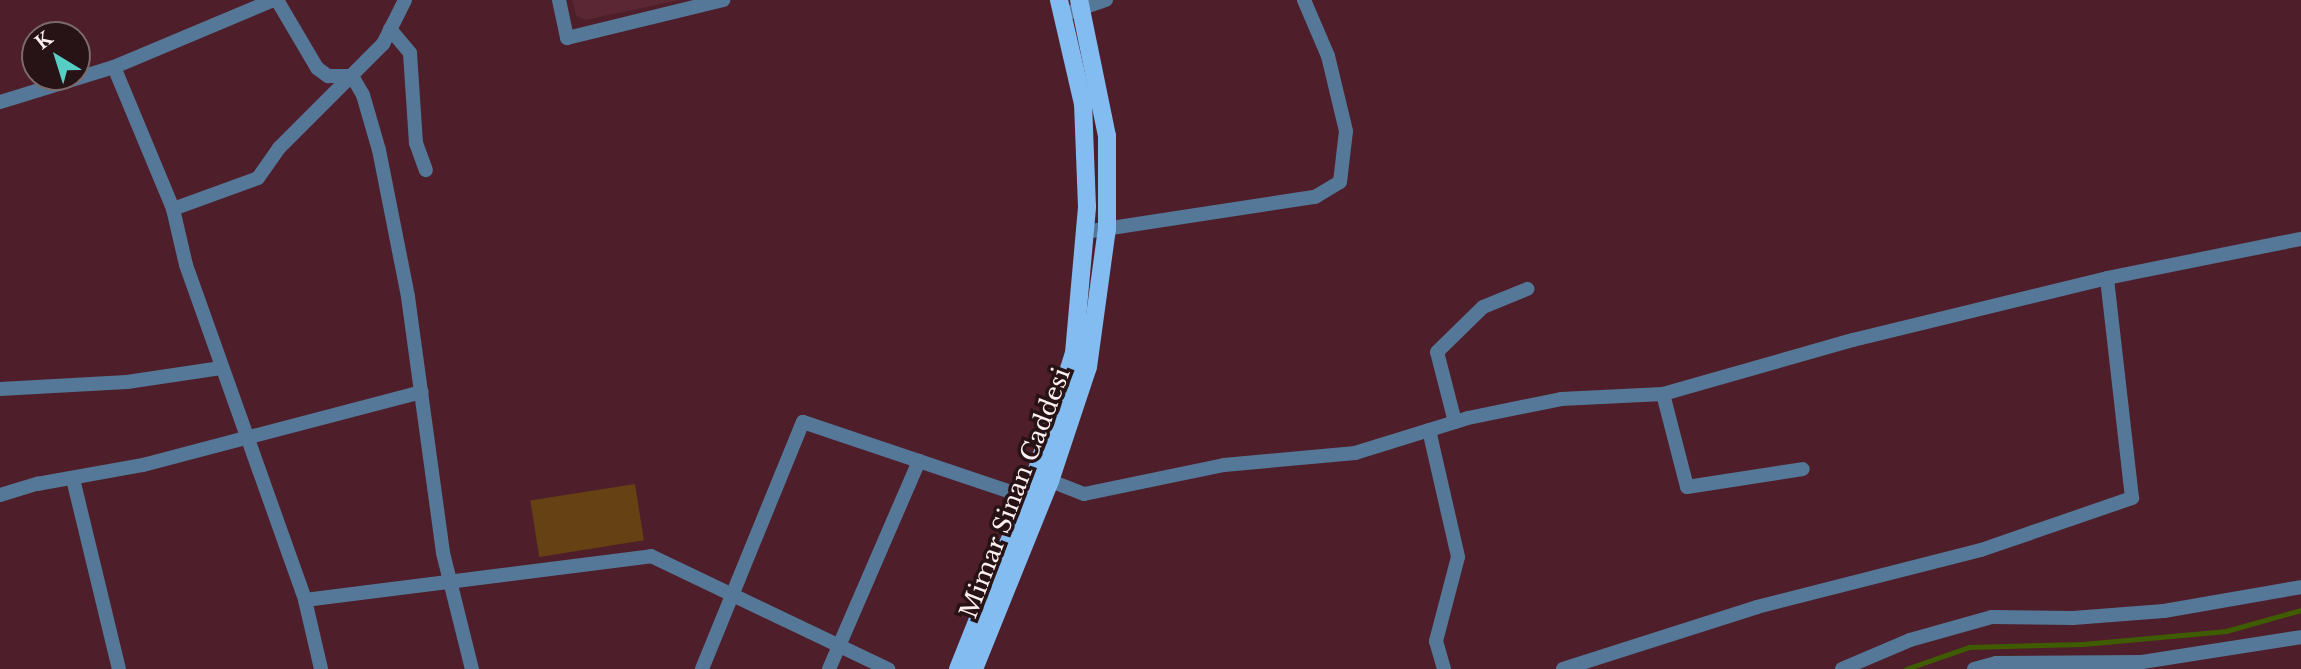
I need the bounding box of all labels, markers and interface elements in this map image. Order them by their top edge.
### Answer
north arrow [21,21,91,91]
text: K [31,27,57,55]
street label: Mimar Sinan Caddesi [954,363,1076,623]

